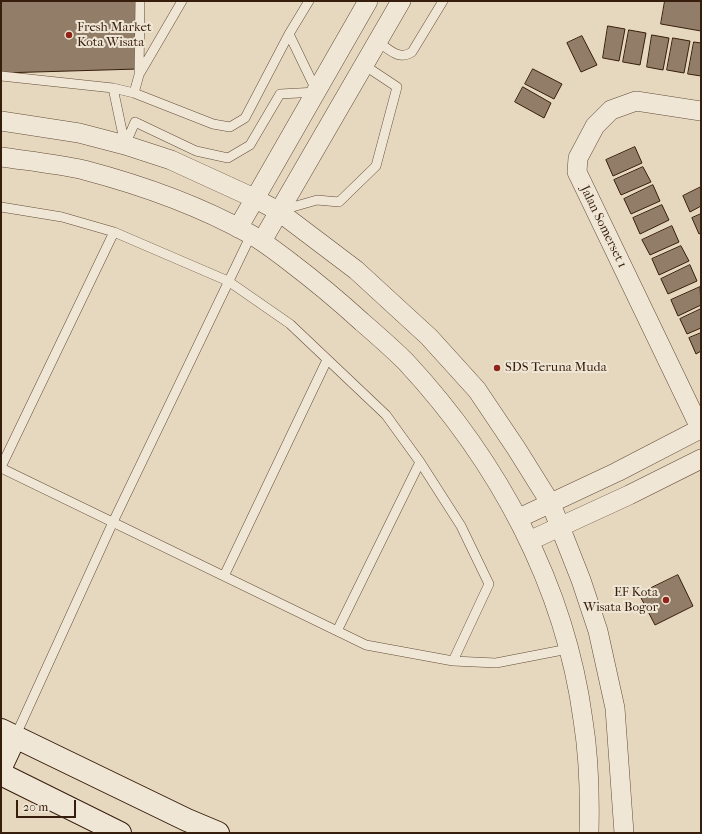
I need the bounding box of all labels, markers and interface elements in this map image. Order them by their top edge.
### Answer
place label: Fresh Market Kota Wisata [77,20,152,51]
marker: Fresh Market Kota Wisata [64,30,74,40]
street label: Jalan Somerset 1 [576,183,630,271]
place label: SDS Teruna Muda [505,360,607,376]
marker: SDS Teruna Muda [492,363,502,373]
place label: EF Kota Wisata Bogor [583,585,658,616]
marker: EF Kota Wisata Bogor [661,595,671,605]
scale bar [18,792,78,818]
text: 20 m [23,800,48,814]

